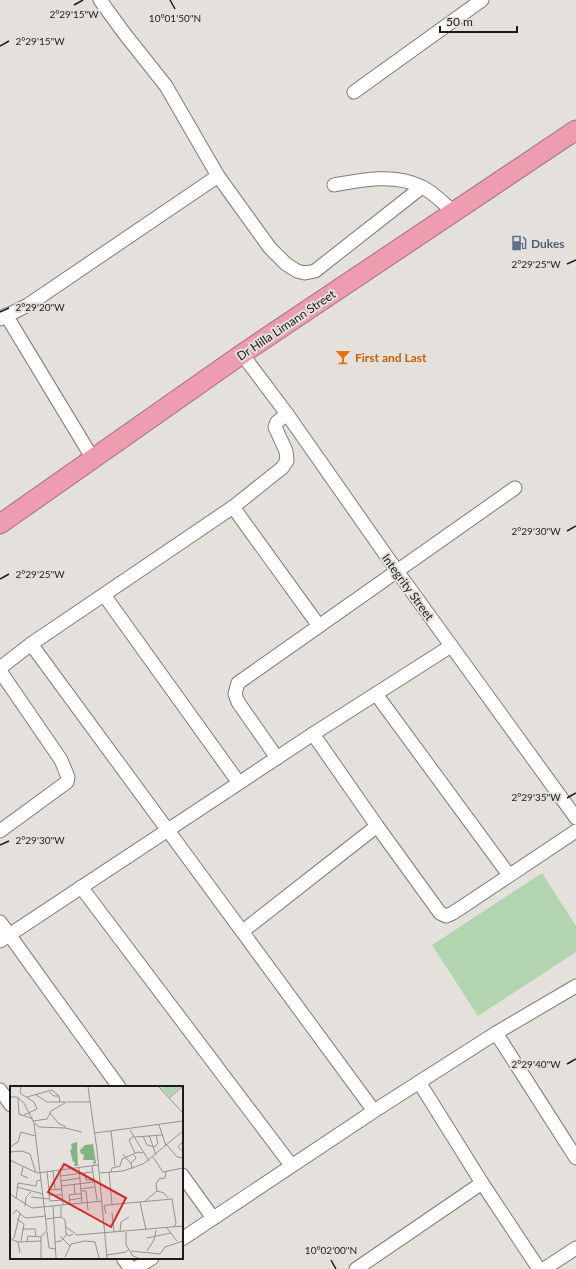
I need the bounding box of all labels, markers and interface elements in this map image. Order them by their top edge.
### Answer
text: 2°29'15"W [49,8,99,20]
scale bar [440,8,517,34]
text: 10°01'50"N [149,12,201,24]
text: 50 m [446,14,473,29]
text: 2°29'15"W [15,35,65,47]
fuel station icon: Dukes [510,234,528,252]
place label: Dukes [531,236,565,251]
text: 2°29'25"W [511,258,561,270]
street label: Dr Hilla Limann Street [234,286,339,364]
text: 2°29'20"W [15,301,65,313]
bar icon: First and Last [334,348,352,366]
place label: First and Last [355,350,427,365]
text: 2°29'30"W [511,525,561,537]
street label: Integrity Street [379,551,438,624]
text: 2°29'25"W [15,568,65,580]
text: 2°29'35"W [511,791,561,803]
text: 2°29'30"W [15,834,65,846]
text: 2°29'40"W [511,1058,561,1070]
inset map [10,1086,183,1259]
text: 10°02'00"N [305,1244,357,1256]

